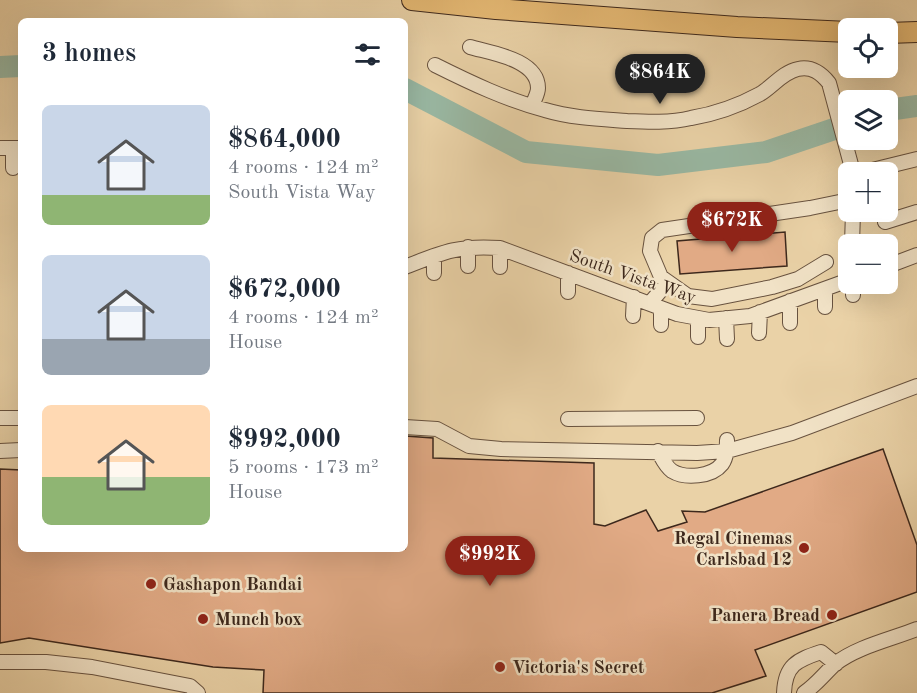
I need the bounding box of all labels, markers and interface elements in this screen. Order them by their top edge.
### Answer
map controls [838,18,898,294]
button: locate [838,18,898,78]
icon: filters [351,38,384,71]
text: 3 homes [42,41,136,67]
pin: $864K [618,54,702,105]
text: $864K [629,63,691,83]
button: layers [838,90,898,150]
text: $864,000 [228,127,341,153]
icon: home [90,129,162,201]
text: 4 rooms · 124 m² [228,158,378,178]
button: + [838,162,898,222]
text: South Vista Way [228,183,376,203]
pin: $672K [690,202,774,253]
text: $672K [701,211,763,231]
button: − [838,234,898,294]
street label: South Vista Way [567,247,699,307]
text: $672,000 [228,277,341,303]
icon: home [90,279,162,351]
text: 4 rooms · 124 m² [228,308,378,328]
text: House [228,333,282,353]
text: $992,000 [228,427,341,453]
icon: home [90,429,162,501]
text: 5 rooms · 173 m² [228,458,378,478]
text: House [228,483,282,503]
place label: Regal Cinemas Carlsbad 12 [674,530,792,569]
pin: $992K [448,536,532,587]
marker: Regal Cinemas Carlsbad 12 [797,541,811,555]
text: $992K [459,545,521,565]
place label: Gashapon Bandai [163,576,302,594]
marker: Gashapon Bandai [144,577,158,591]
place label: Panera Bread [711,607,820,625]
marker: Panera Bread [825,608,839,622]
place label: Munch box [215,611,302,629]
marker: Munch box [196,612,210,626]
place label: Victoria's Secret [512,659,645,677]
marker: Victoria's Secret [493,660,507,674]

